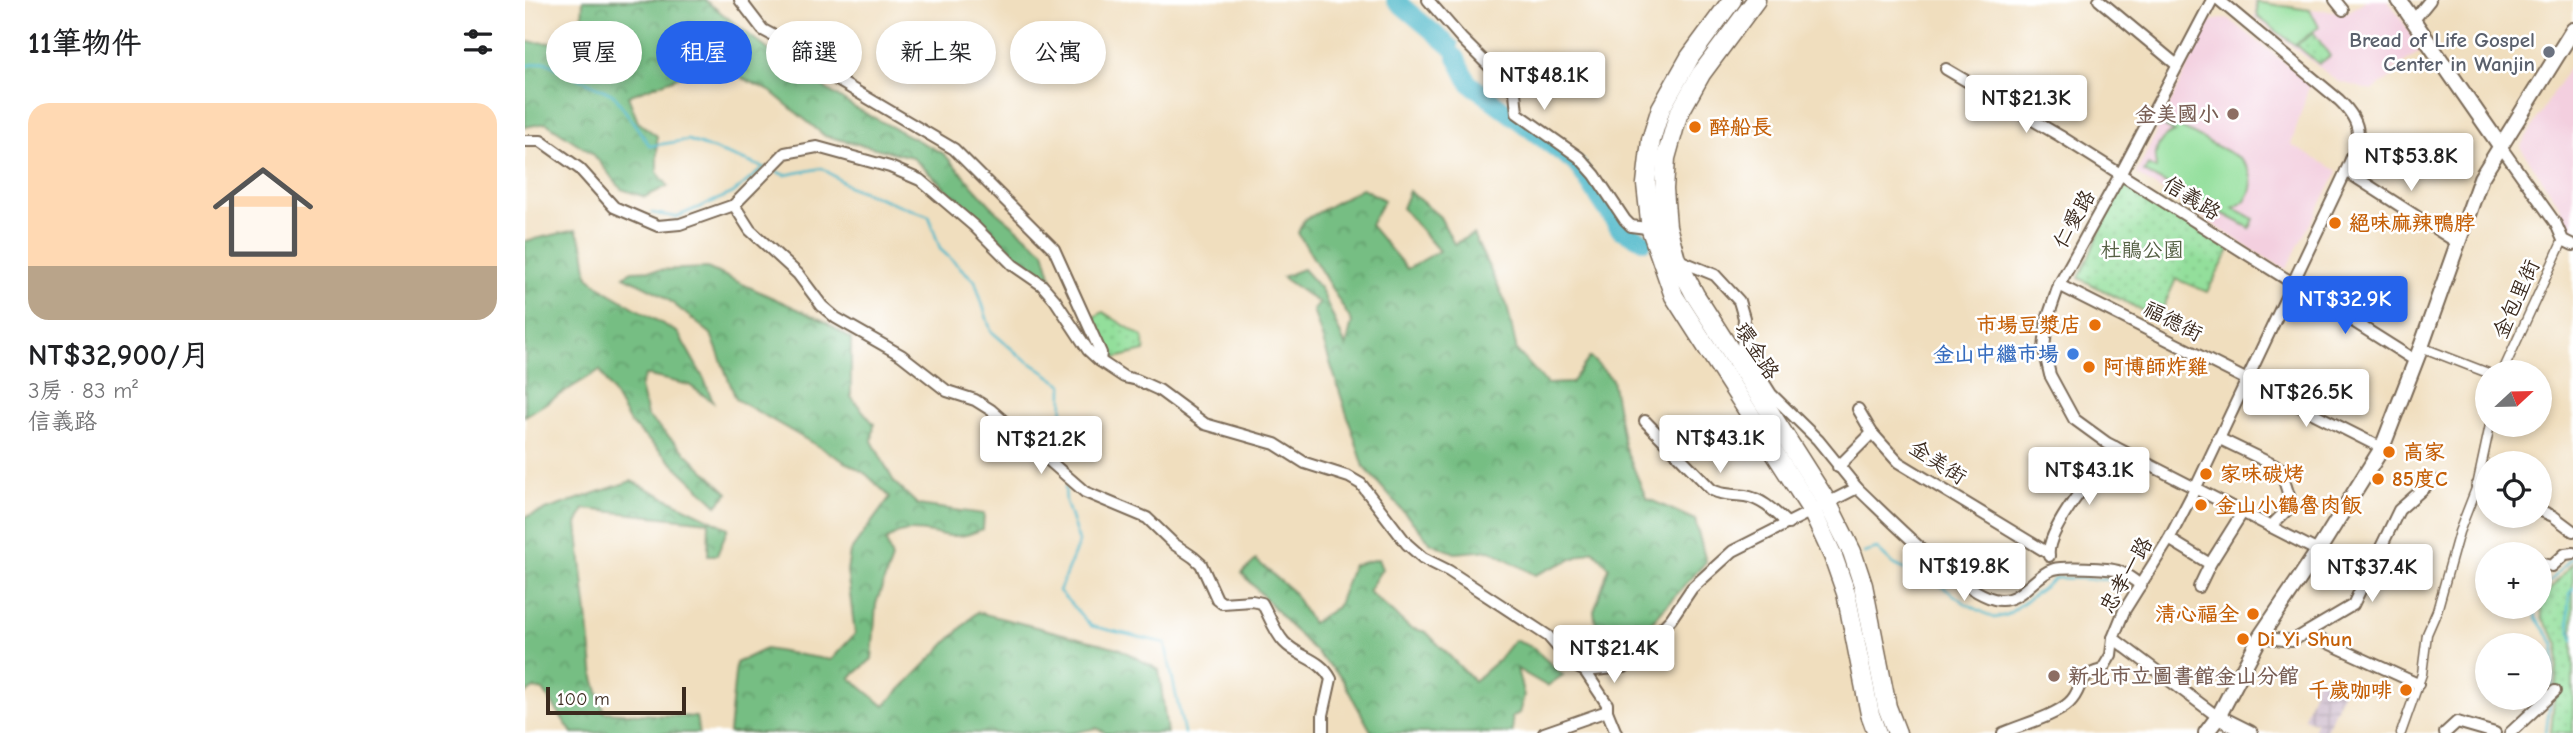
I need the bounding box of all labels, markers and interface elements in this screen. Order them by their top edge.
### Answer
chip: 買屋 [546,21,642,84]
chip: 租屋 [656,21,752,84]
chip: 篩選 [766,21,862,84]
chip: 新上架 [876,21,996,84]
chip: 公寓 [1010,21,1106,84]
icon: filters [459,23,497,61]
text: 11筆物件 [28,26,142,61]
place label: Bread of Life Gospel Center in Wanjin [2349,28,2535,76]
marker: Bread of Life Gospel Center in Wanjin [2541,44,2557,60]
pin: NT$48.1K [1472,52,1616,112]
text: NT$48.1K [1499,61,1589,88]
pin: NT$21.3K [1954,76,2098,135]
text: NT$21.3K [1981,84,2071,111]
place label: 金美國小 [2135,102,2219,126]
marker: 金美國小 [2225,106,2241,122]
place label: 醉船長 [1709,115,1772,139]
marker: 醉船長 [1687,119,1703,135]
pin: NT$53.8K [2339,134,2483,193]
text: NT$53.8K [2364,142,2458,169]
icon: home [200,149,326,275]
street label: 信義路 [2159,171,2225,225]
street label: 仁愛路 [2048,186,2100,252]
place label: 絕味麻辣鴨脖 [2349,211,2475,235]
marker: 絕味麻辣鴨脖 [2327,215,2343,231]
park label: 杜鵑公園 [2100,238,2184,262]
street label: 金包里街 [2488,256,2544,342]
pin: NT$32.9K [2273,276,2417,336]
text: NT$32.9K [2299,285,2391,312]
street label: 福德街 [2139,296,2207,346]
place label: 市場豆漿店 [1976,313,2081,337]
marker: 市場豆漿店 [2087,317,2103,333]
street label: 環金路 [1730,318,1784,384]
text: NT$32,900/月 [28,338,210,373]
place label: 金山中繼市場 [1933,342,2059,366]
marker: 金山中繼市場 [2065,346,2081,362]
place label: 阿博師炸雞 [2103,355,2208,379]
marker: 阿博師炸雞 [2081,359,2097,375]
north arrow [2475,360,2551,438]
map controls [2475,360,2552,710]
pin: NT$26.5K [2234,370,2378,429]
text: 3房 · 83 m² [28,377,138,404]
text: NT$26.5K [2259,378,2353,405]
text: 信義路 [28,408,97,435]
pin: NT$21.2K [969,416,1113,476]
pin: NT$43.1K [1648,416,1792,475]
text: NT$43.1K [1675,424,1765,451]
text: NT$21.2K [996,425,1086,452]
street label: 金美街 [1905,435,1971,489]
place label: 高家 [2403,440,2445,464]
marker: 高家 [2381,444,2397,460]
pin: NT$43.1K [2017,448,2161,507]
button: locate [2475,451,2552,528]
text: NT$43.1K [2044,456,2134,483]
place label: 家味碳烤 [2220,462,2304,486]
marker: 家味碳烤 [2198,466,2214,482]
place label: 85度C [2392,467,2448,491]
marker: 85度C [2370,471,2386,487]
place label: 金山小鶴魯肉飯 [2215,493,2362,517]
marker: 金山小鶴魯肉飯 [2193,497,2209,513]
street label: 忠孝一路 [2095,533,2157,617]
button: + [2475,542,2552,619]
pin: NT$19.8K [1892,544,2036,603]
pin: NT$37.4K [2300,544,2444,604]
text: NT$19.8K [1919,552,2009,579]
text: NT$37.4K [2327,553,2417,580]
place label: 清心福全 [2155,602,2239,626]
marker: 清心福全 [2245,606,2261,622]
pin: NT$21.4K [1542,626,1686,685]
place label: Di Yi Shun [2257,627,2352,651]
marker: Di Yi Shun [2235,631,2251,647]
button: − [2475,633,2552,710]
text: NT$21.4K [1569,634,1659,661]
place label: 新北市立圖書館金山分館 [2068,664,2299,688]
marker: 新北市立圖書館金山分館 [2046,668,2062,684]
place label: 千歲咖啡 [2308,678,2392,702]
marker: 千歲咖啡 [2398,682,2414,698]
scale bar [546,684,686,716]
text: 100 m [557,688,610,710]

